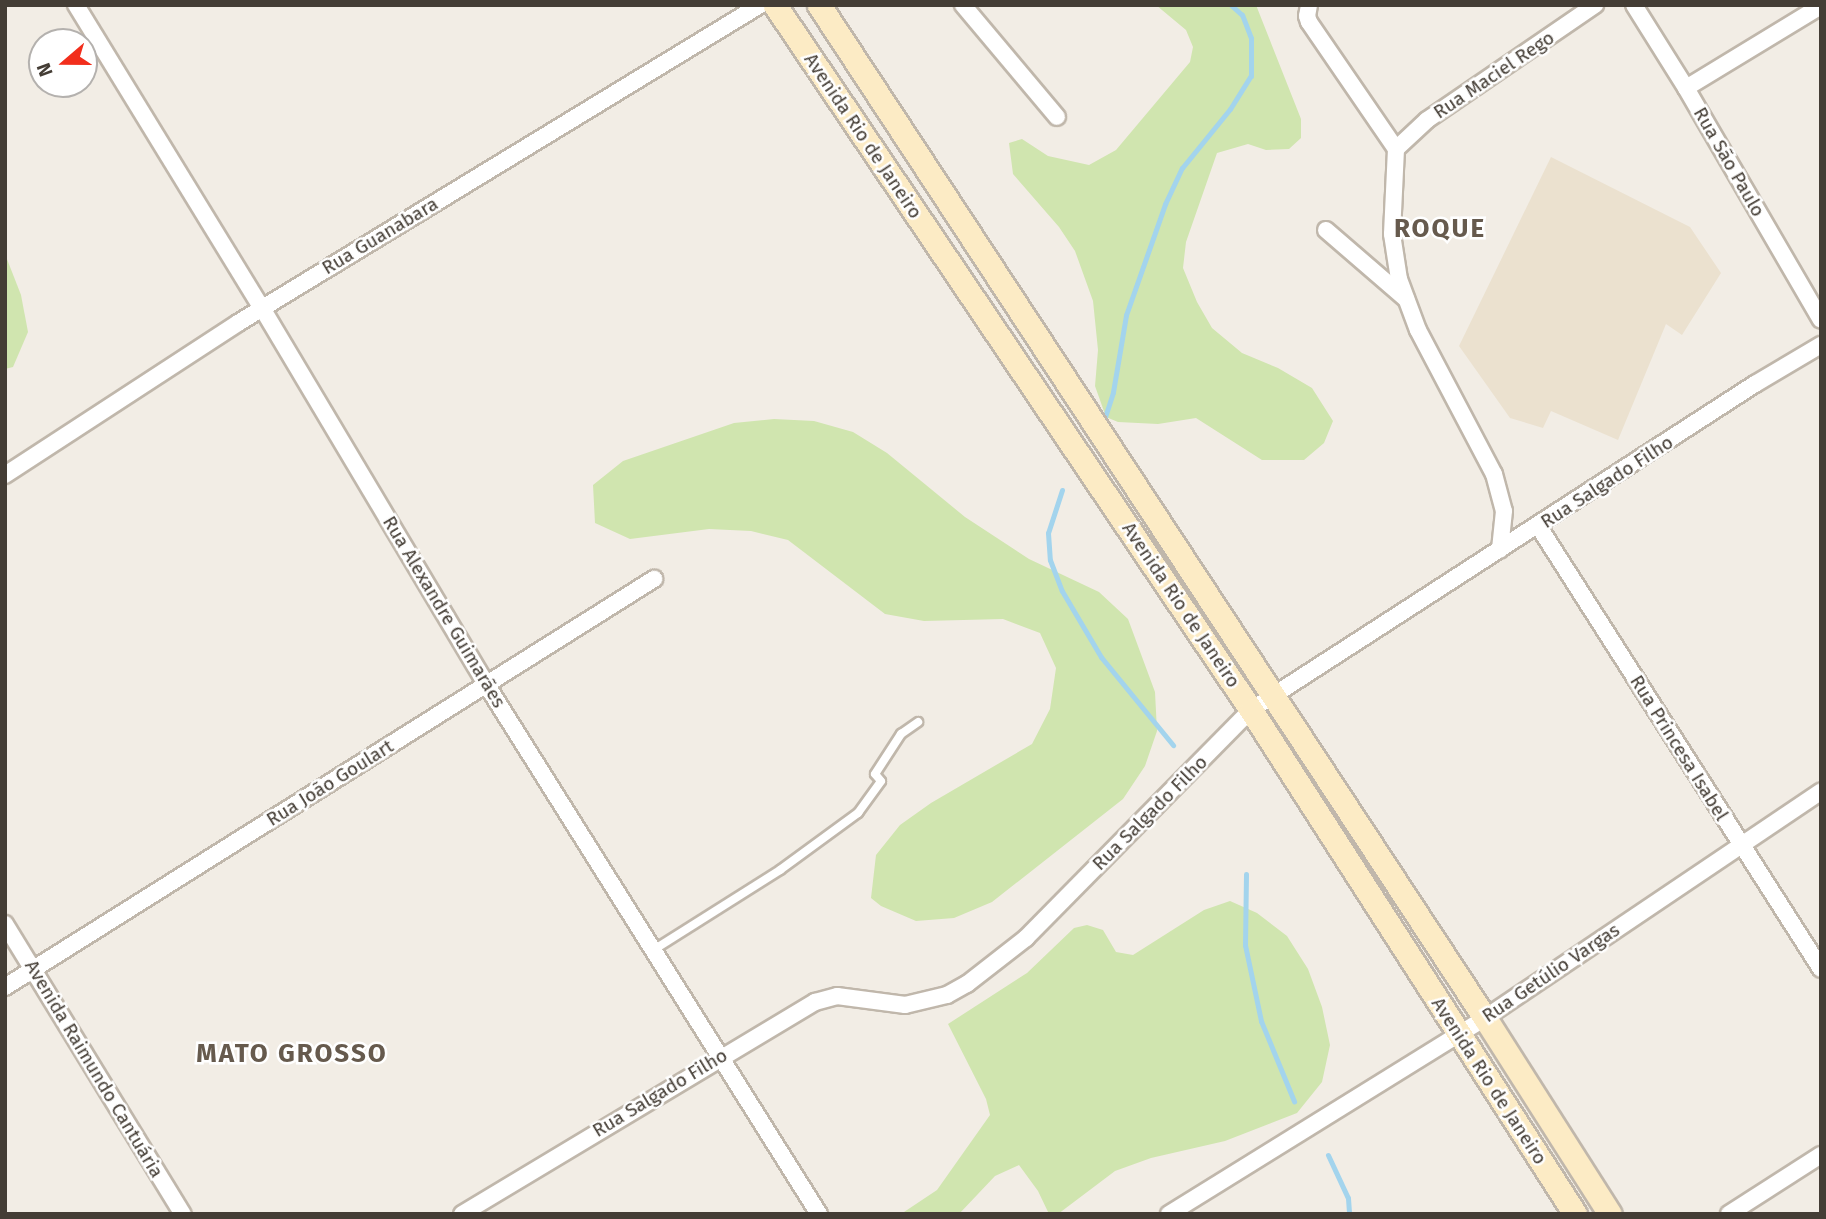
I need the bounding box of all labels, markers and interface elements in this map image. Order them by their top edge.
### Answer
street label: Rua Maciel Rego [1429,26,1559,124]
north arrow [28,28,98,98]
street label: Avenida Rio de Janeiro [799,49,927,223]
text: N [32,60,58,80]
street label: Rua São Paulo [1688,103,1770,221]
street label: Rua Guanabara [318,192,442,280]
district label: ROQUE [1395,213,1485,245]
street label: Rua Salgado Filho [1537,431,1677,533]
street label: Rua Alexandre Guimarães [378,512,510,712]
street label: Avenida Rio de Janeiro [1117,518,1245,692]
street label: Rua Princesa Isabel [1625,671,1733,825]
street label: Rua João Goulart [262,735,398,831]
street label: Rua Salgado Filho [1088,751,1212,875]
street label: Rua Getúlio Vargas [1478,919,1624,1027]
street label: Avenida Raimundo Cantuária [20,956,168,1182]
street label: Avenida Rio de Janeiro [1427,993,1551,1169]
district label: MATO GROSSO [198,1038,386,1070]
street label: Rua Salgado Filho [588,1044,732,1142]

